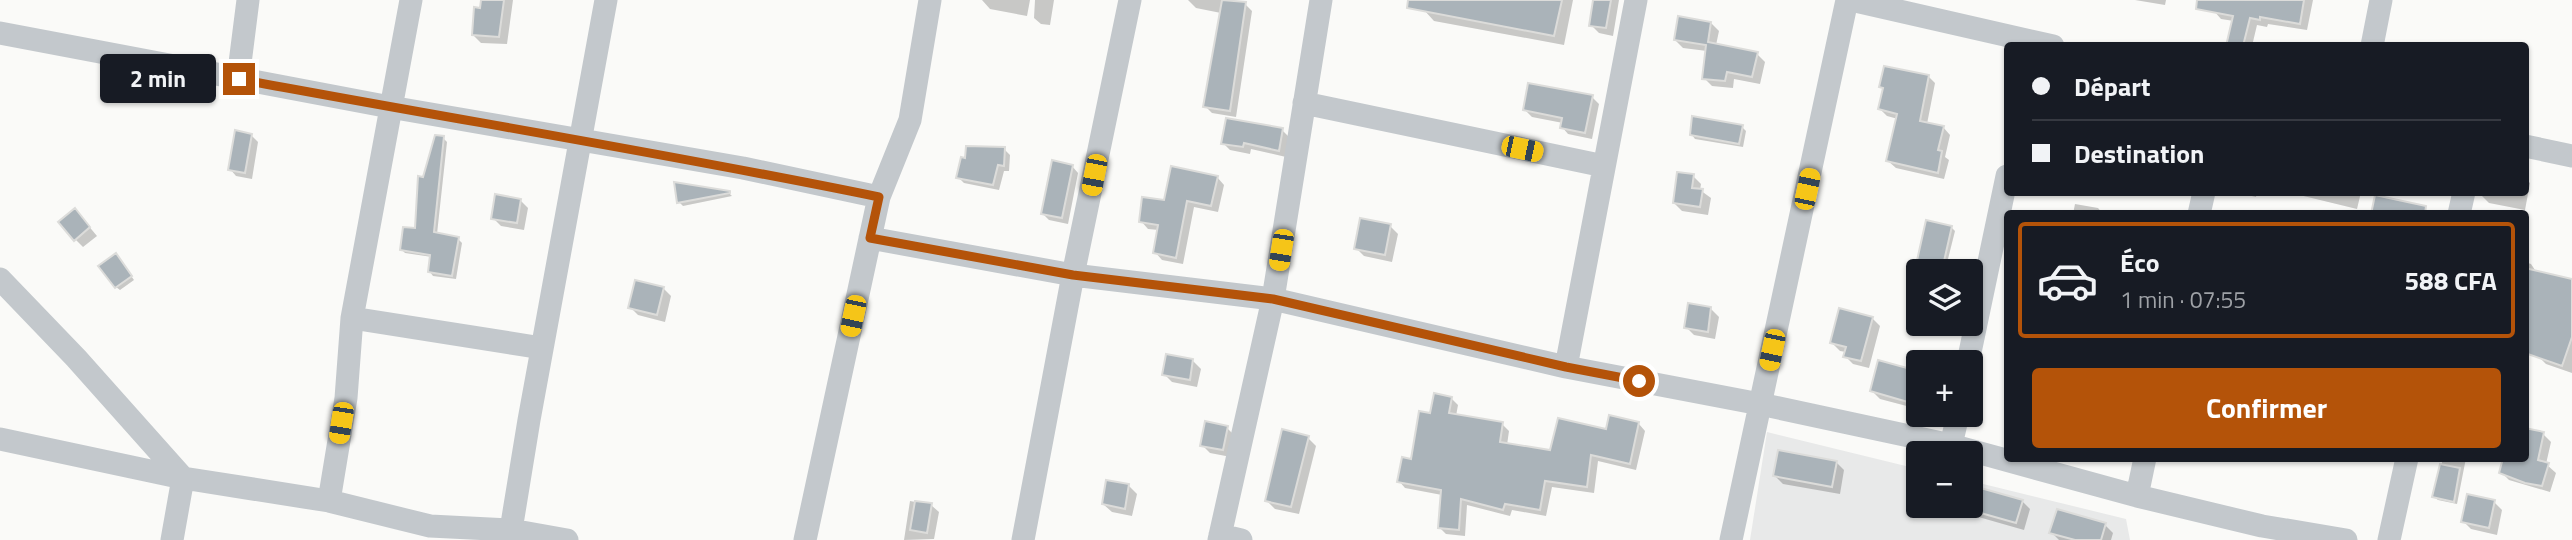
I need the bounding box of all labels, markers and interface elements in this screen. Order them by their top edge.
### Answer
callout: 2 min [99,55,215,104]
text: 2 min [130,61,186,96]
route end [223,63,255,95]
text: Départ [2074,67,2150,106]
car [1500,134,1545,164]
text: Destination [2074,134,2204,173]
car [1080,152,1109,198]
car [1793,166,1822,212]
car [1268,228,1295,272]
text: Éco [2120,243,2160,282]
icon: car [2036,249,2099,312]
map controls [1906,259,1983,518]
button: layers [1906,259,1983,336]
text: 588 CFA [2405,261,2497,300]
text: 1 min · 07:55 [2120,282,2246,317]
car [839,293,868,339]
car [1758,327,1787,373]
button: + [1906,350,1983,427]
route start [1623,365,1655,397]
button: Confirmer [2032,368,2501,448]
car [328,401,355,445]
button: − [1906,441,1983,518]

